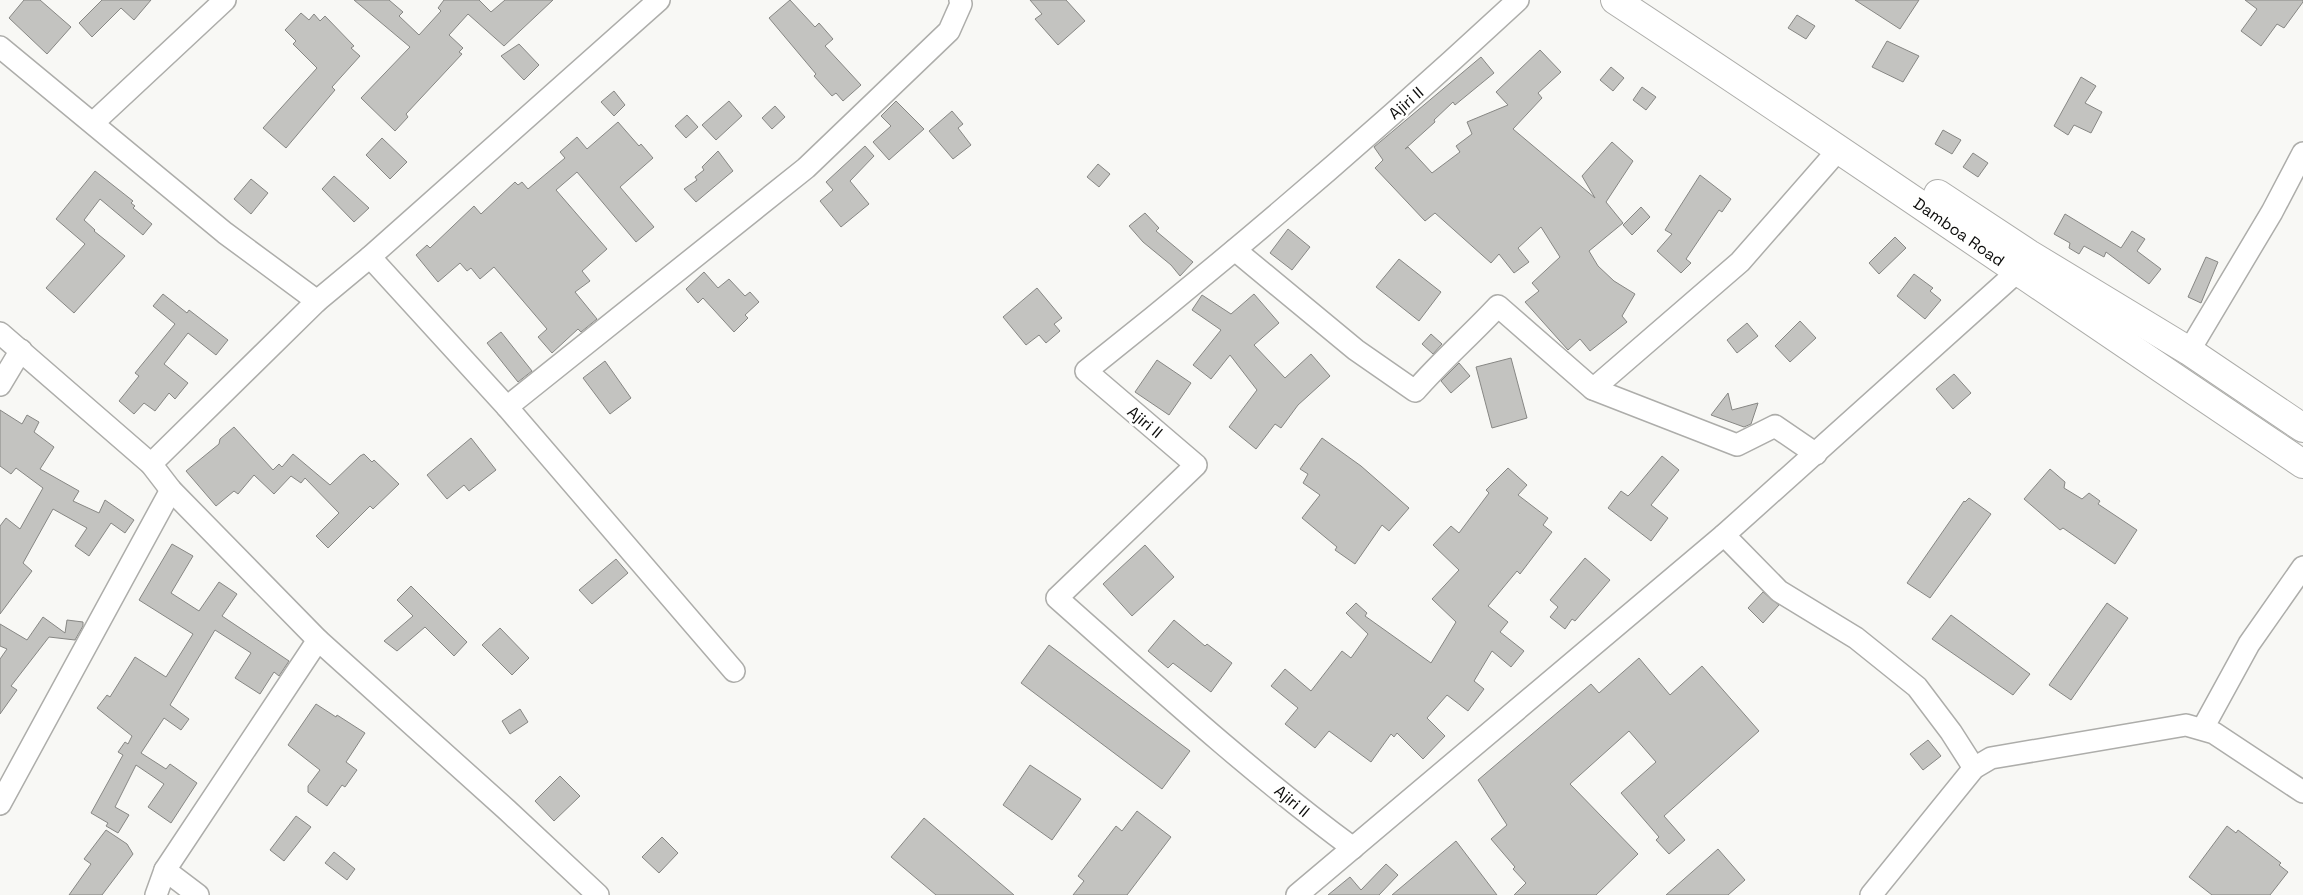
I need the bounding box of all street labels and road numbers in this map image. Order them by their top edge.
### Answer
street label: Ajiri II [1384,82,1428,124]
street label: Damboa Road [1909,193,2009,271]
street label: Ajiri II [1123,401,1167,443]
street label: Ajiri II [1270,780,1314,822]

